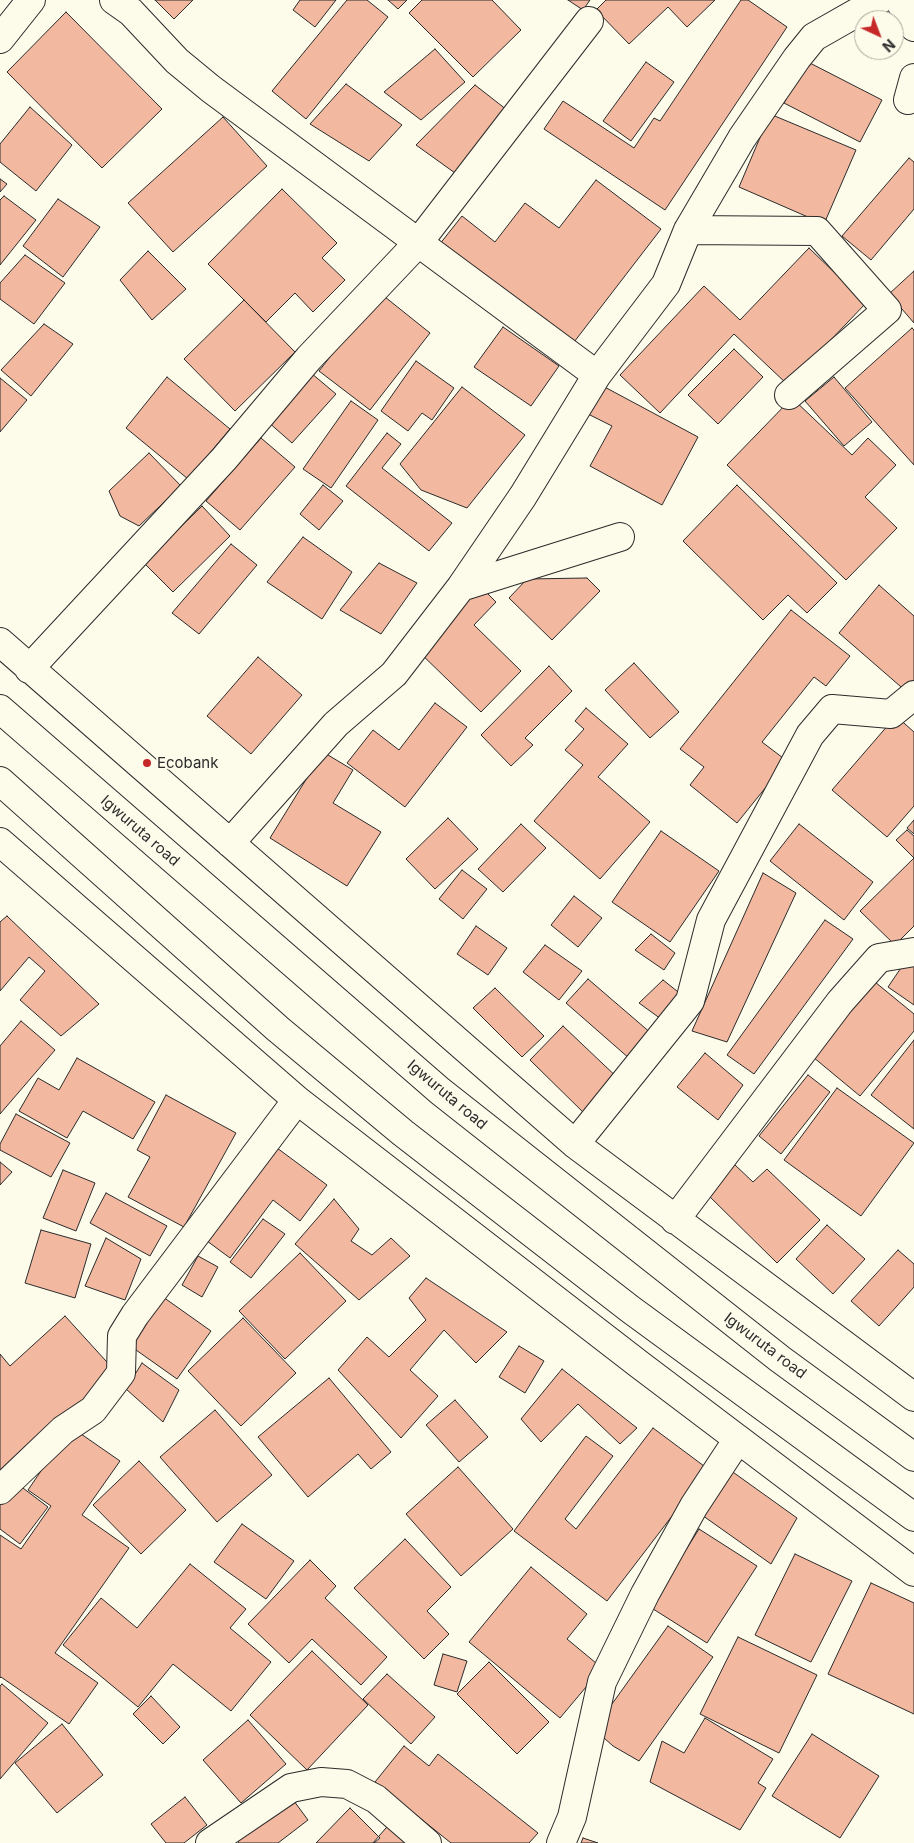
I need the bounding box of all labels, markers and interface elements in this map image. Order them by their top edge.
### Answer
north arrow [854,10,904,60]
text: N [879,36,899,55]
place label: Ecobank [157,754,218,772]
marker: Ecobank [141,757,153,769]
street label: Igwuruta road [97,792,183,870]
street label: Igwuruta road [403,1056,491,1134]
street label: Igwuruta road [720,1309,810,1383]

